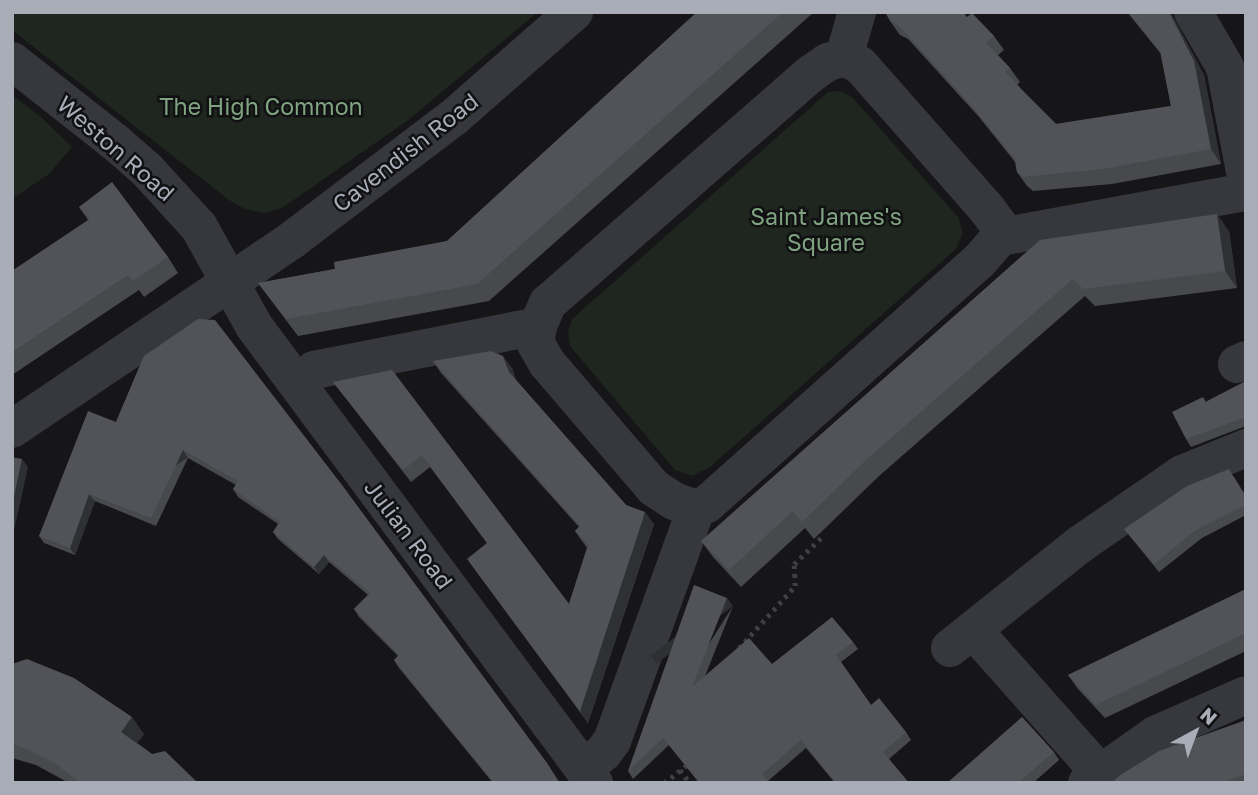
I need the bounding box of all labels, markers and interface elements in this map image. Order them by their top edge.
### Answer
street label: Cavendish Road [327,87,483,217]
street label: Weston Road [52,90,180,206]
park label: The High Common [159,92,363,120]
park label: Saint James's Square [750,202,902,256]
street label: Julian Road [359,474,459,594]
north arrow [1160,697,1230,767]
text: N [1196,702,1222,729]

